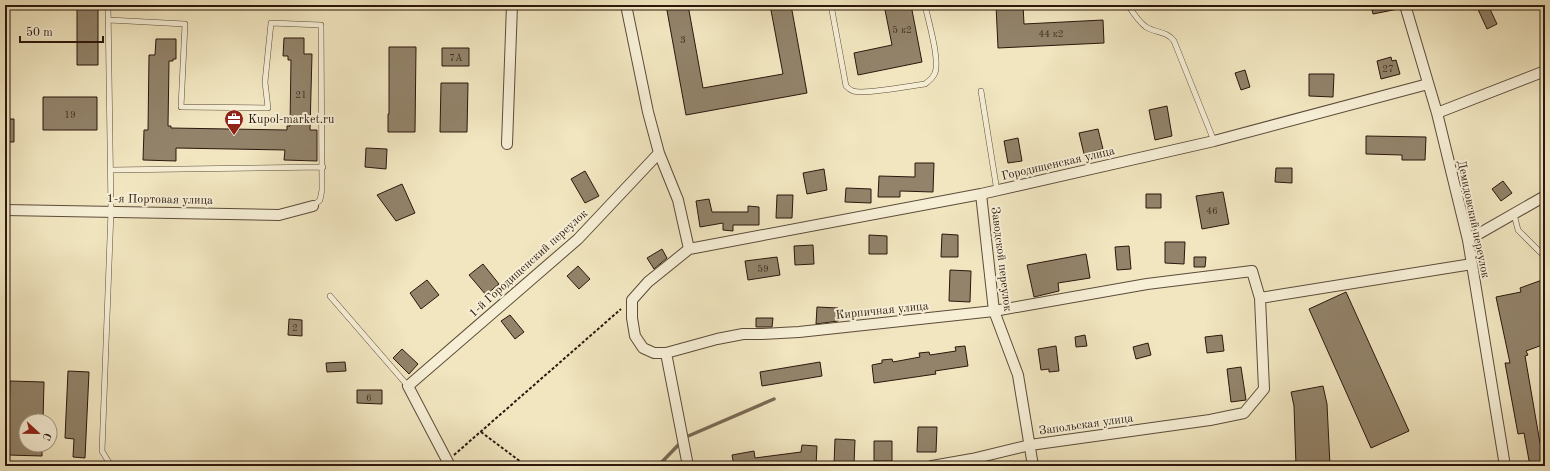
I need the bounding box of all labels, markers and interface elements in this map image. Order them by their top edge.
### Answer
scale bar [20,18,103,44]
house number: 5 к2 [892,25,912,35]
text: 50 m [26,26,53,39]
house number: 44 к2 [1038,29,1064,39]
house number: 3 [680,35,686,45]
house number: 7А [449,53,463,63]
house number: 27 [1382,64,1394,74]
house number: 21 [295,90,307,100]
office icon: Kupol-market.ru [223,108,245,136]
house number: 19 [64,110,76,120]
place label: Kupol-market.ru [248,114,335,126]
street label: Городищенская улица [1000,145,1116,183]
street label: Демидовский переулок [1455,159,1491,279]
street label: 1-я Портовая улица [107,193,213,207]
street label: Заводской переулок [989,206,1013,312]
house number: 46 [1206,206,1218,216]
street label: 1-й Городищенский переулок [467,208,590,320]
house number: 59 [757,264,769,274]
street label: Кирпичная улица [835,300,929,322]
house number: 2 [292,323,298,333]
house number: 6 [366,393,372,403]
street label: Запольская улица [1038,412,1134,438]
north arrow [18,413,58,453]
text: С [39,431,52,442]

